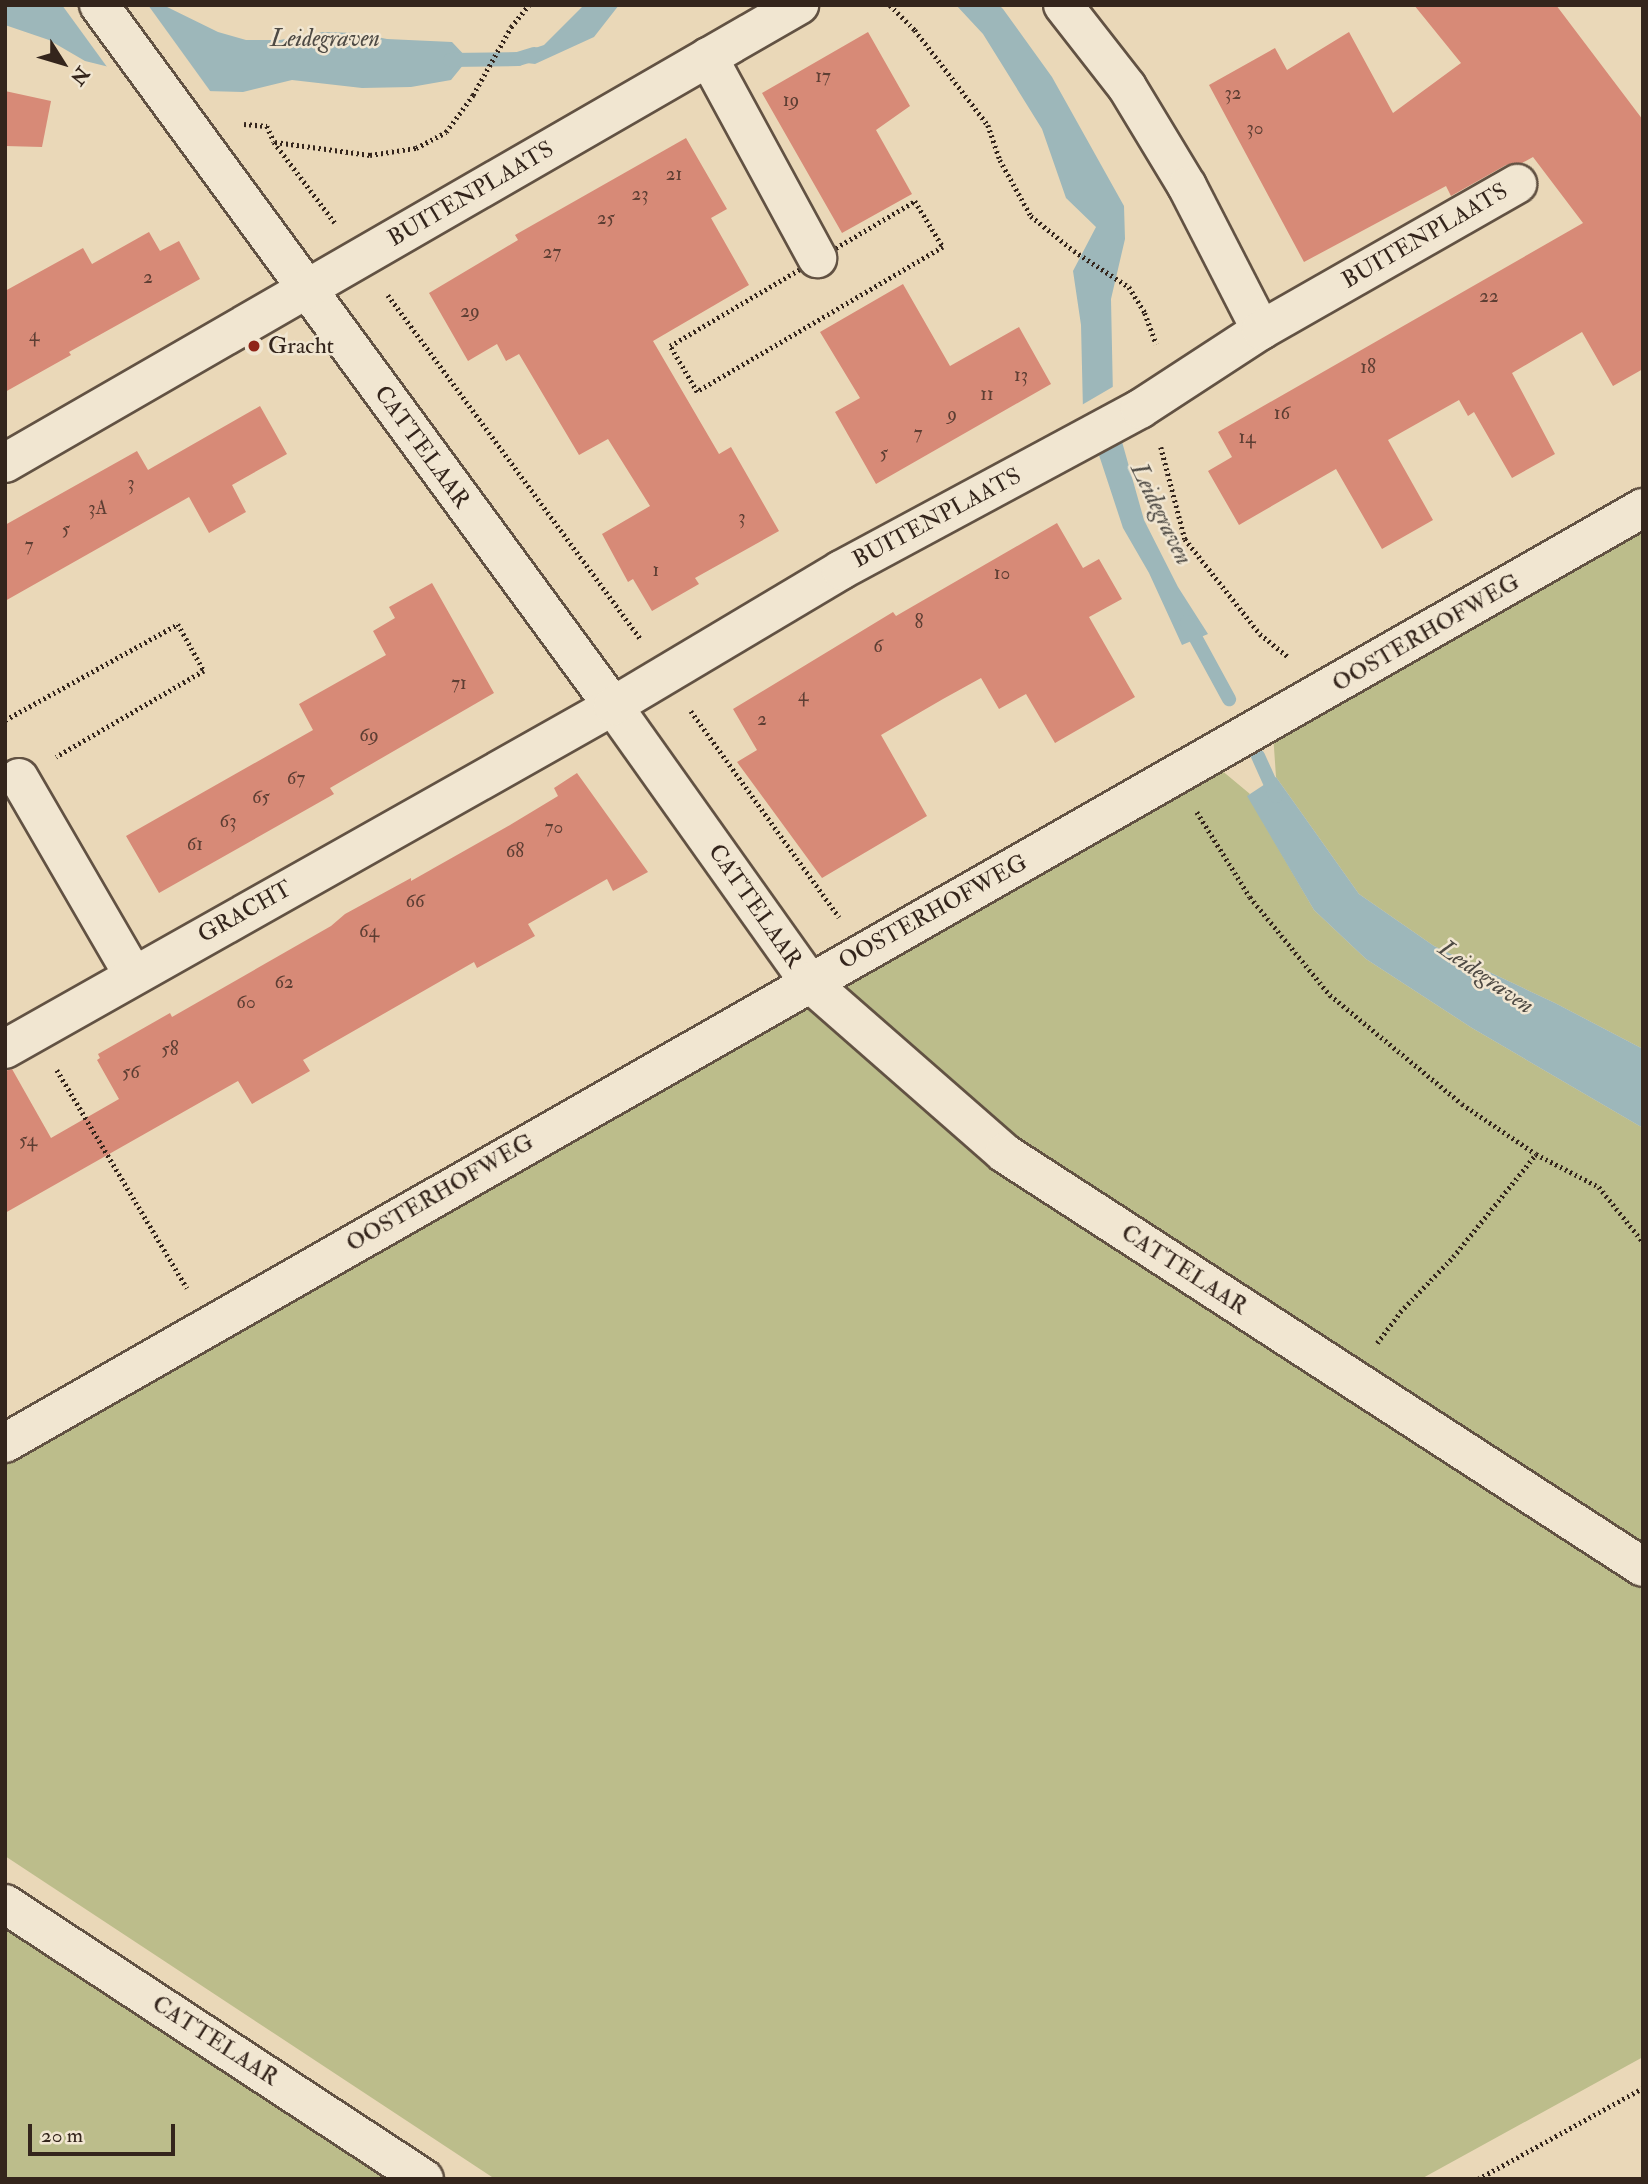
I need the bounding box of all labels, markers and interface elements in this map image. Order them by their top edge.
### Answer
water label: Leidegraven [270,25,380,53]
north arrow [28,28,98,98]
text: N [65,62,94,90]
house number: 17 [815,66,831,88]
house number: 32 [1225,83,1241,105]
house number: 19 [783,90,799,112]
house number: 30 [1246,118,1264,140]
street label: BUITENPLAATS [383,135,559,253]
house number: 21 [666,164,682,186]
street label: BUITENPLAATS [1337,177,1513,295]
house number: 23 [632,184,648,206]
house number: 25 [597,208,615,230]
house number: 27 [543,242,561,264]
house number: 2 [143,267,153,289]
house number: 22 [1479,286,1499,308]
house number: 29 [460,301,480,323]
house number: 4 [29,325,39,347]
place label: Gracht [268,332,334,360]
marker: Gracht [246,338,262,354]
house number: 18 [1360,357,1376,379]
house number: 13 [1014,365,1028,387]
street label: CATTELAAR [368,380,476,514]
house number: 11 [980,384,994,406]
house number: 16 [1274,403,1290,425]
house number: 9 [947,404,957,426]
house number: 7 [914,423,922,445]
house number: 14 [1238,427,1256,449]
house number: 5 [880,443,888,465]
water label: Leidegraven [1124,458,1198,570]
street label: BUITENPLAATS [848,462,1026,574]
house number: 3 [127,473,135,495]
house number: 3A [88,498,108,520]
house number: 3 [738,507,746,529]
house number: 5 [62,519,70,541]
house number: 7 [25,535,33,557]
house number: 1 [653,560,659,582]
house number: 10 [994,563,1010,585]
street label: OOSTERHOFWEG [1328,568,1524,698]
house number: 8 [915,612,923,634]
house number: 6 [873,636,883,658]
house number: 71 [451,673,467,695]
house number: 4 [798,685,808,707]
house number: 2 [757,709,767,731]
house number: 69 [359,725,379,747]
house number: 67 [287,768,305,790]
house number: 65 [252,787,270,809]
house number: 63 [220,811,236,833]
house number: 70 [545,817,563,839]
house number: 61 [187,834,203,856]
street label: CATTELAAR [702,839,808,973]
house number: 68 [506,841,524,863]
street label: OOSTERHOFWEG [834,849,1032,975]
street label: GRACHT [193,875,297,949]
house number: 66 [405,891,425,913]
house number: 64 [359,921,379,943]
water label: Leidegraven [1433,934,1539,1020]
house number: 62 [274,972,294,994]
house number: 60 [236,992,256,1014]
house number: 58 [161,1039,179,1061]
house number: 56 [122,1062,140,1084]
street label: OOSTERHOFWEG [342,1128,538,1258]
house number: 54 [19,1130,37,1152]
street label: CATTELAAR [1116,1219,1252,1321]
street label: CATTELAAR [147,1990,283,2092]
scale bar [32,2110,178,2154]
text: 20 m [41,2122,83,2149]

